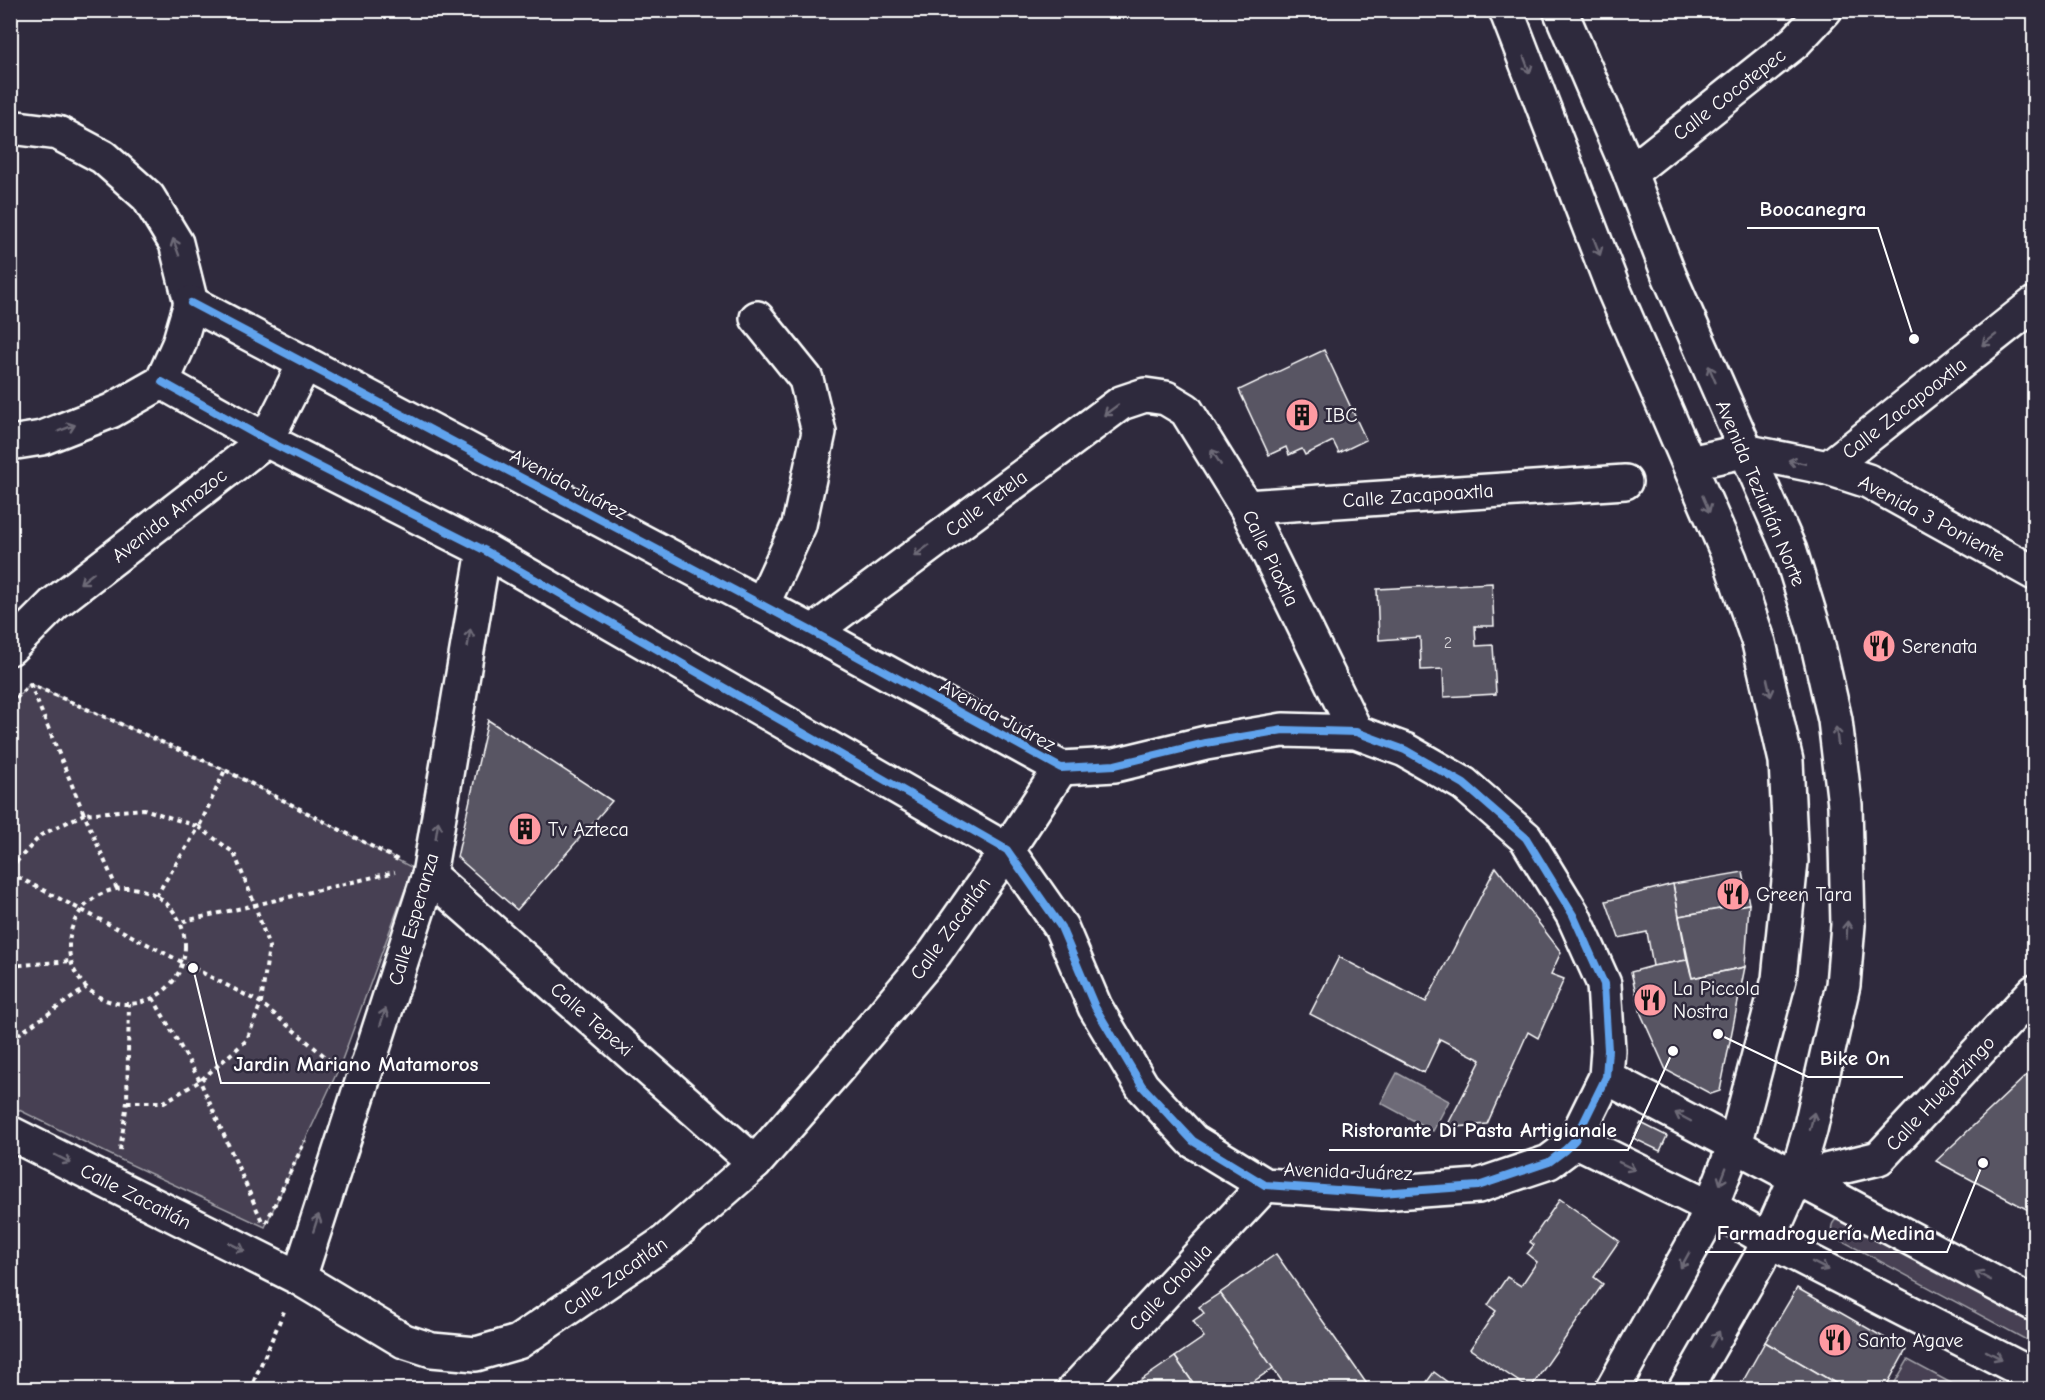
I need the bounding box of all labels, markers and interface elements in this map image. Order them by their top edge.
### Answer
street label: Calle Cocotepec [1668,43,1790,145]
one-way arrow [1522,55,1533,74]
callout: Boocanegra [1747,189,1878,228]
text: Boocanegra [1760,197,1866,221]
one-way arrow [1593,237,1604,256]
one-way arrow [170,238,181,257]
one-way arrow [1981,334,1997,347]
street label: Calle Zacapoaxtla [1838,353,1971,464]
one-way arrow [1705,366,1717,384]
building icon: IBC [1284,397,1320,433]
street label: Avenida Teziutlán Norte [1711,397,1810,590]
one-way arrow [1104,404,1120,416]
place label: IBC [1325,404,1358,427]
one-way arrow [57,422,76,433]
street label: Avenida Juárez [507,444,631,525]
one-way arrow [1209,449,1221,466]
one-way arrow [1787,455,1806,467]
street label: Avenida Amozoc [107,463,232,567]
street label: Calle Tetela [941,465,1032,542]
street label: Avenida 3 Poniente [1855,470,2009,567]
street label: Calle Zacapoaxtla [1342,479,1494,512]
one-way arrow [1701,494,1712,512]
street label: Calle Piaxtla [1237,506,1304,610]
one-way arrow [914,545,930,557]
one-way arrow [79,572,95,585]
one-way arrow [464,628,475,648]
restaurant icon: Serenata [1861,628,1897,664]
house number: 2 [1444,634,1452,652]
place label: Serenata [1902,635,1977,658]
street label: Avenida Juárez [936,674,1060,757]
one-way arrow [1764,678,1776,697]
one-way arrow [1831,726,1842,746]
building icon: Tv Azteca [507,811,543,847]
place label: Tv Azteca [548,818,629,841]
one-way arrow [432,821,443,840]
street label: Calle Esperanza [384,850,443,988]
street label: Calle Zacatlán [905,872,995,984]
restaurant icon: Green Tara [1715,876,1751,912]
place label: Green Tara [1756,883,1852,906]
one-way arrow [1842,921,1853,941]
street label: Calle Tepexi [546,977,638,1061]
place label: La Piccola Nostra [1673,977,1760,1023]
restaurant icon: La Piccola Nostra [1632,982,1668,1018]
one-way arrow [378,1008,389,1027]
street label: Calle Huejotzingo [1881,1031,2000,1156]
callout: Bike On [1808,1038,1903,1077]
callout: Jardin Mariano Matamoros [221,1044,490,1083]
text: Bike On [1820,1046,1890,1070]
text: Jardin Mariano Matamoros [233,1052,479,1076]
callout: Ristorante Di Pasta Artigianale [1329,1111,1628,1150]
one-way arrow [1675,1111,1693,1122]
one-way arrow [1806,1112,1818,1131]
text: Ristorante Di Pasta Artigianale [1341,1118,1617,1142]
one-way arrow [53,1154,71,1165]
street label: Avenida Juárez [1283,1158,1413,1185]
street label: Calle Zacatlán [76,1159,195,1234]
one-way arrow [1618,1161,1636,1172]
one-way arrow [1717,1166,1728,1185]
callout: Farmadroguería Medina [1705,1213,1947,1252]
one-way arrow [312,1214,323,1233]
text: Farmadroguería Medina [1717,1221,1935,1245]
street label: Calle Zacatlán [559,1232,672,1321]
street label: Calle Cholula [1124,1239,1217,1336]
one-way arrow [227,1242,245,1253]
one-way arrow [1679,1251,1691,1268]
one-way arrow [1811,1261,1829,1272]
one-way arrow [1974,1270,1992,1281]
restaurant icon: Santo Agave [1817,1322,1853,1358]
place label: Santo Agave [1858,1329,1963,1352]
one-way arrow [1709,1331,1721,1348]
one-way arrow [1985,1349,2002,1361]

